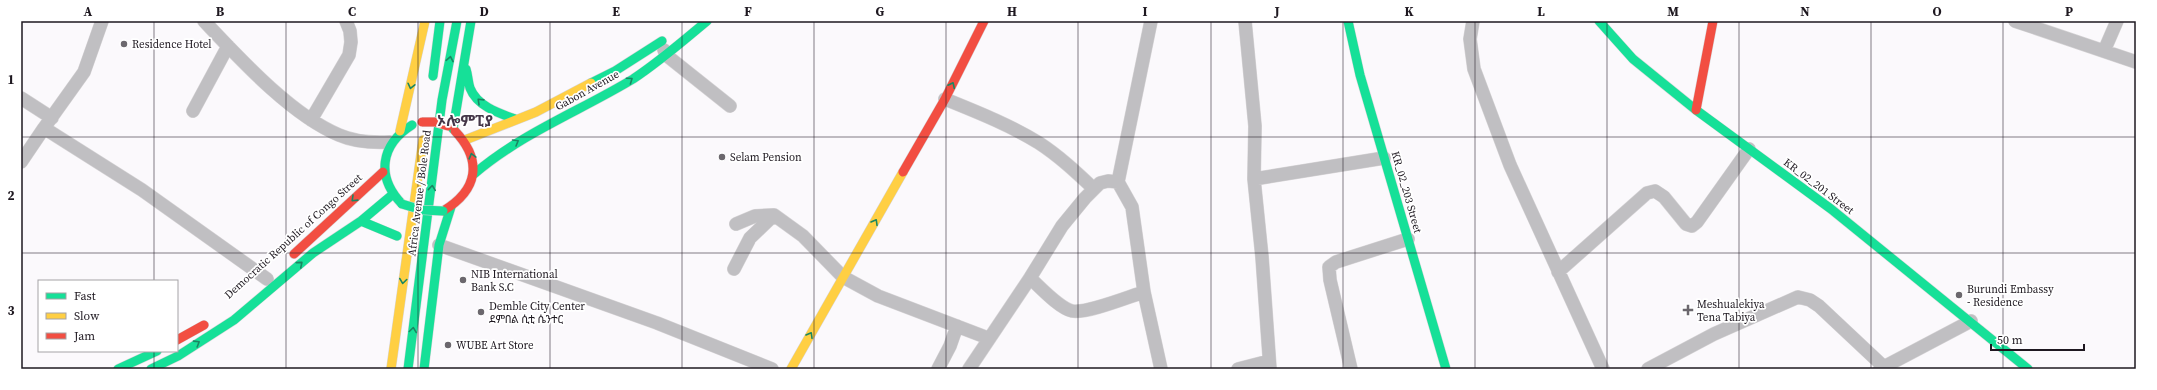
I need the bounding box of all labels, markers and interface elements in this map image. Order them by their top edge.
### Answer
text: A [84,3,93,20]
text: B [216,3,225,20]
text: C [348,3,356,20]
text: D [479,3,489,20]
text: E [612,3,620,20]
text: F [744,3,752,20]
text: G [876,3,885,20]
text: H [1007,3,1017,20]
text: I [1142,3,1148,20]
text: J [1273,3,1280,20]
text: K [1404,3,1414,20]
text: L [1537,3,1545,20]
text: M [1667,3,1679,20]
text: N [1800,3,1810,20]
text: O [1932,3,1942,20]
text: P [2065,3,2073,20]
place label: Residence Hotel [132,37,212,52]
marker: Residence Hotel [119,39,129,49]
one-way arrow [445,56,453,62]
street label: Gabon Avenue [553,67,622,114]
text: 1 [7,71,15,88]
one-way arrow [626,77,633,85]
one-way arrow [947,82,955,89]
one-way arrow [407,83,415,89]
one-way arrow [478,99,485,106]
district label: ኦሎምፒያ [437,110,493,131]
street label: Africa Avenue / Bole Road [404,128,435,257]
one-way arrow [511,139,519,146]
street label: KR_02_203 Street [1388,149,1425,235]
place label: Selam Pension [730,150,802,165]
marker: Selam Pension [717,152,727,162]
one-way arrow [468,153,477,160]
street label: KR_02_201 Street [1780,155,1857,218]
street label: Democratic Republic of Congo Street [221,170,366,302]
one-way arrow [427,185,436,191]
text: 2 [7,187,15,204]
one-way arrow [351,194,359,202]
one-way arrow [870,219,877,226]
one-way arrow [295,261,302,268]
place label: NIB International Bank S.C [471,267,558,295]
marker: NIB International Bank S.C [458,275,468,285]
one-way arrow [399,278,408,284]
legend [38,280,178,352]
place label: Burundi Embassy - Residence [1967,282,2054,310]
text: Fast [74,288,96,304]
marker: Burundi Embassy - Residence [1954,290,1964,300]
place label: Meshualekiya Tena Tabiya [1697,297,1765,325]
place label: Demble City Center ደምበል ሲቲ ሴንተር [489,299,585,327]
text: 3 [7,302,15,319]
marker: Meshualekiya Tena Tabiya [1682,304,1694,316]
marker: Demble City Center ደምበል ሲቲ ሴንተር [476,307,486,317]
text: Slow [74,308,100,324]
scale bar [1991,326,2084,352]
one-way arrow [408,327,417,333]
text: Jam [73,328,95,344]
one-way arrow [805,332,812,339]
text: 50 m [1997,332,2023,348]
place label: WUBE Art Store [456,338,534,353]
marker: WUBE Art Store [443,340,453,350]
one-way arrow [193,341,200,348]

